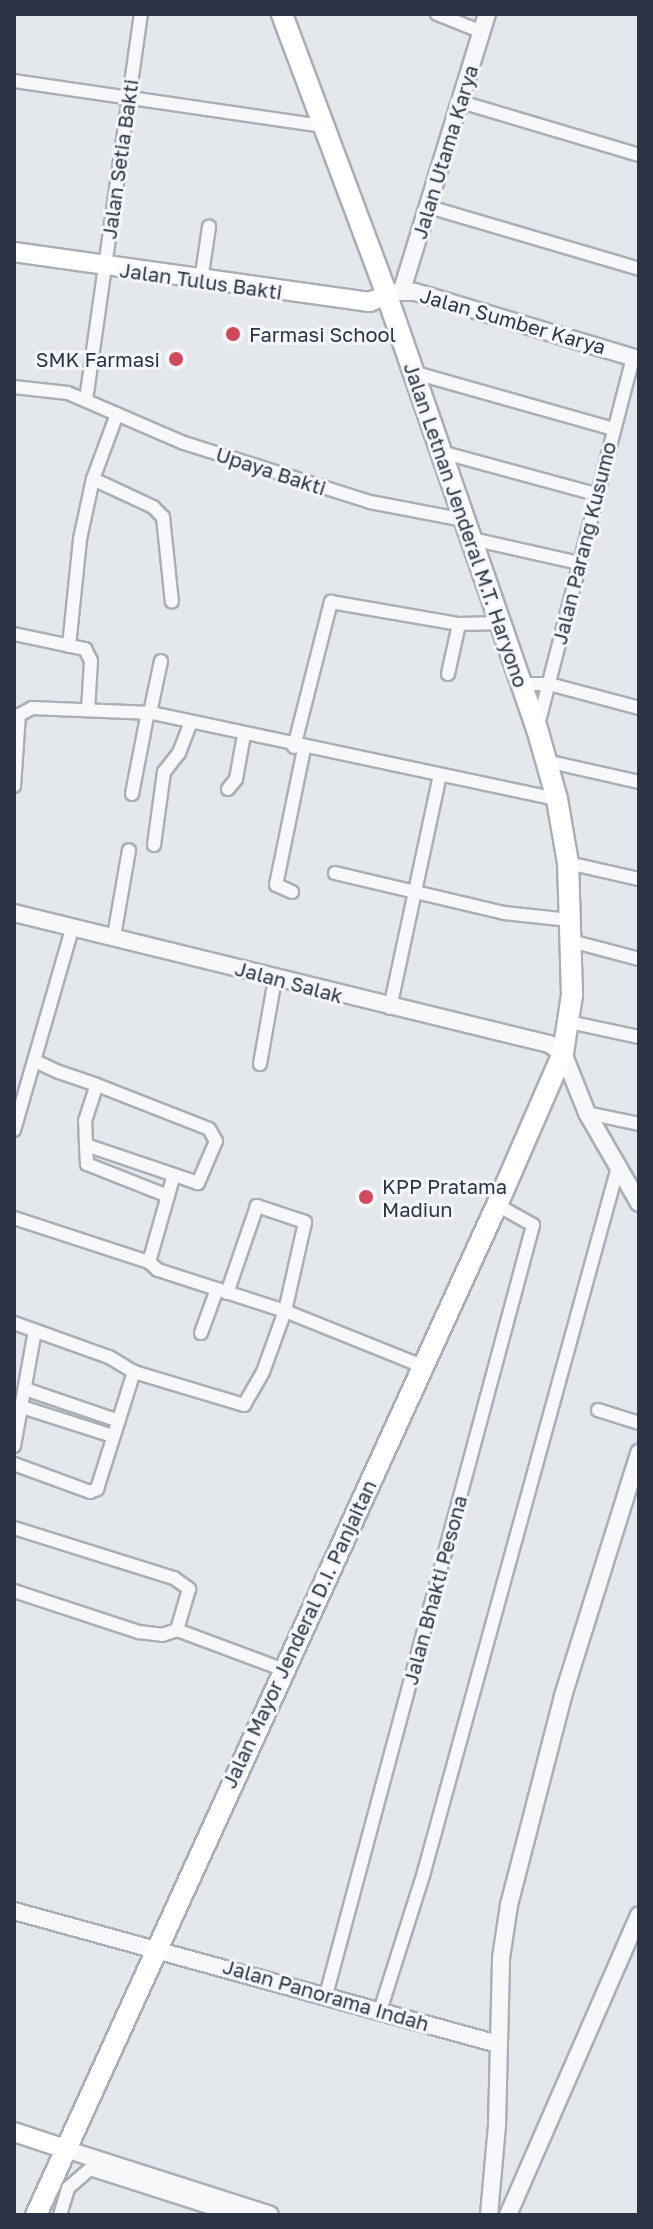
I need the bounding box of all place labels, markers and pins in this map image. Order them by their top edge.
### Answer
place label: Farmasi School [249,322,396,346]
marker: Farmasi School [224,325,242,343]
place label: SMK Farmasi [36,347,160,371]
marker: SMK Farmasi [167,350,185,368]
place label: KPP Pratama Madiun [382,1174,507,1221]
marker: KPP Pratama Madiun [357,1188,375,1206]

